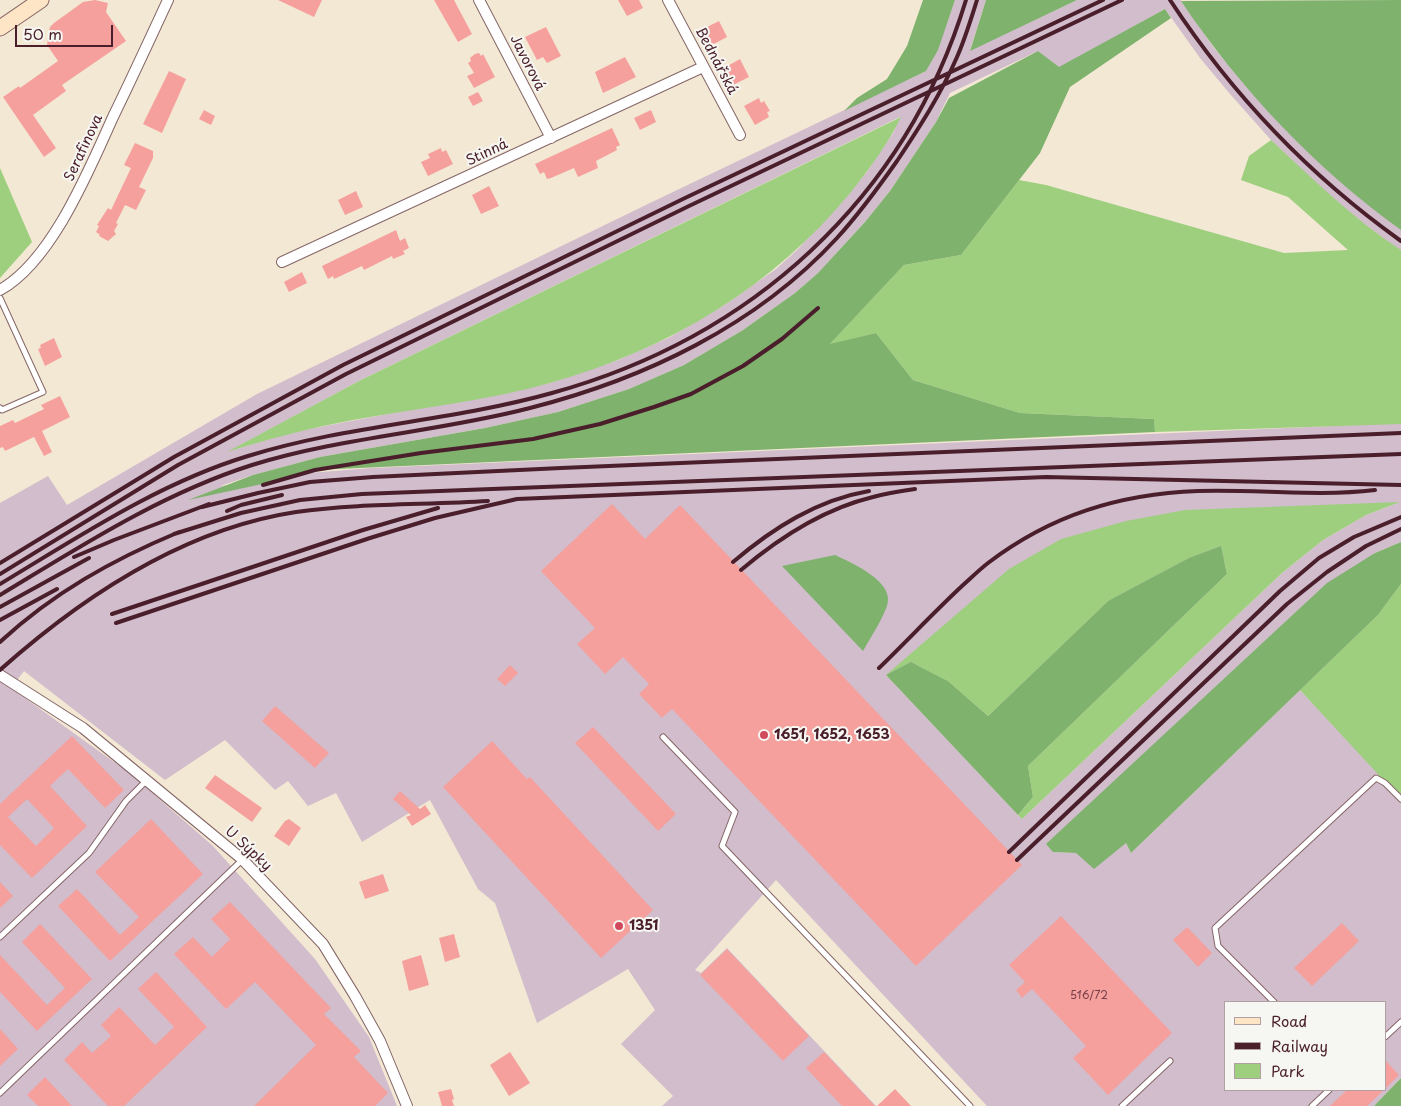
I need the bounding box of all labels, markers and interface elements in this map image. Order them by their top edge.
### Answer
scale bar [18,15,115,47]
text: 50 m [23,22,62,45]
street label: Bednářská [691,24,741,98]
street label: Javorová [506,32,548,94]
street label: Serafinova [61,112,107,184]
street label: Stinná [463,136,511,170]
place label: 1651, 1652, 1653 [774,727,890,743]
marker: 1651, 1652, 1653 [758,729,770,741]
street label: U Sýpky [221,823,275,875]
place label: 1351 [629,918,658,934]
marker: 1351 [613,920,625,932]
house number: 516/72 [1070,989,1108,1003]
legend [1224,1001,1386,1091]
text: Road [1271,1009,1307,1032]
text: Railway [1271,1034,1328,1057]
text: Park [1271,1059,1305,1082]

